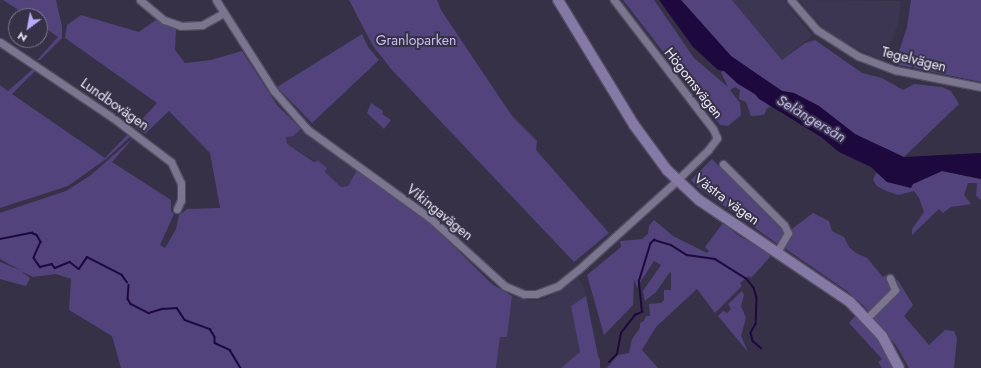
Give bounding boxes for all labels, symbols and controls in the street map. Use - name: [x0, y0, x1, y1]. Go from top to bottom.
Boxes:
- north arrow: [8, 8, 48, 48]
- text: N: [14, 28, 30, 46]
- park label: Granloparken: [376, 32, 456, 48]
- street label: Tegelvägen: [880, 43, 948, 75]
- street label: Högomsvägen: [661, 44, 727, 122]
- street label: Lundbovägen: [78, 74, 152, 134]
- water label: Selångersån: [773, 91, 849, 147]
- street label: Västra vägen: [691, 170, 763, 228]
- street label: Vikingavägen: [404, 180, 476, 244]

